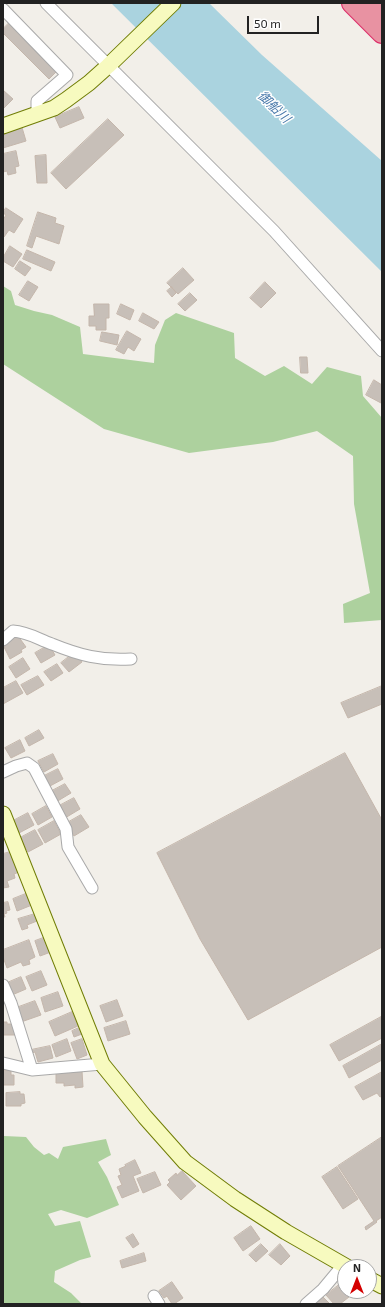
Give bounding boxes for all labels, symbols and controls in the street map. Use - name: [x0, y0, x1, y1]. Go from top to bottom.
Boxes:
- scale bar: [249, 8, 321, 34]
- text: 50 m: [254, 16, 281, 30]
- water label: 御船川: [255, 88, 293, 126]
- north arrow: [337, 1259, 377, 1299]
- text: N: [353, 1261, 361, 1274]

